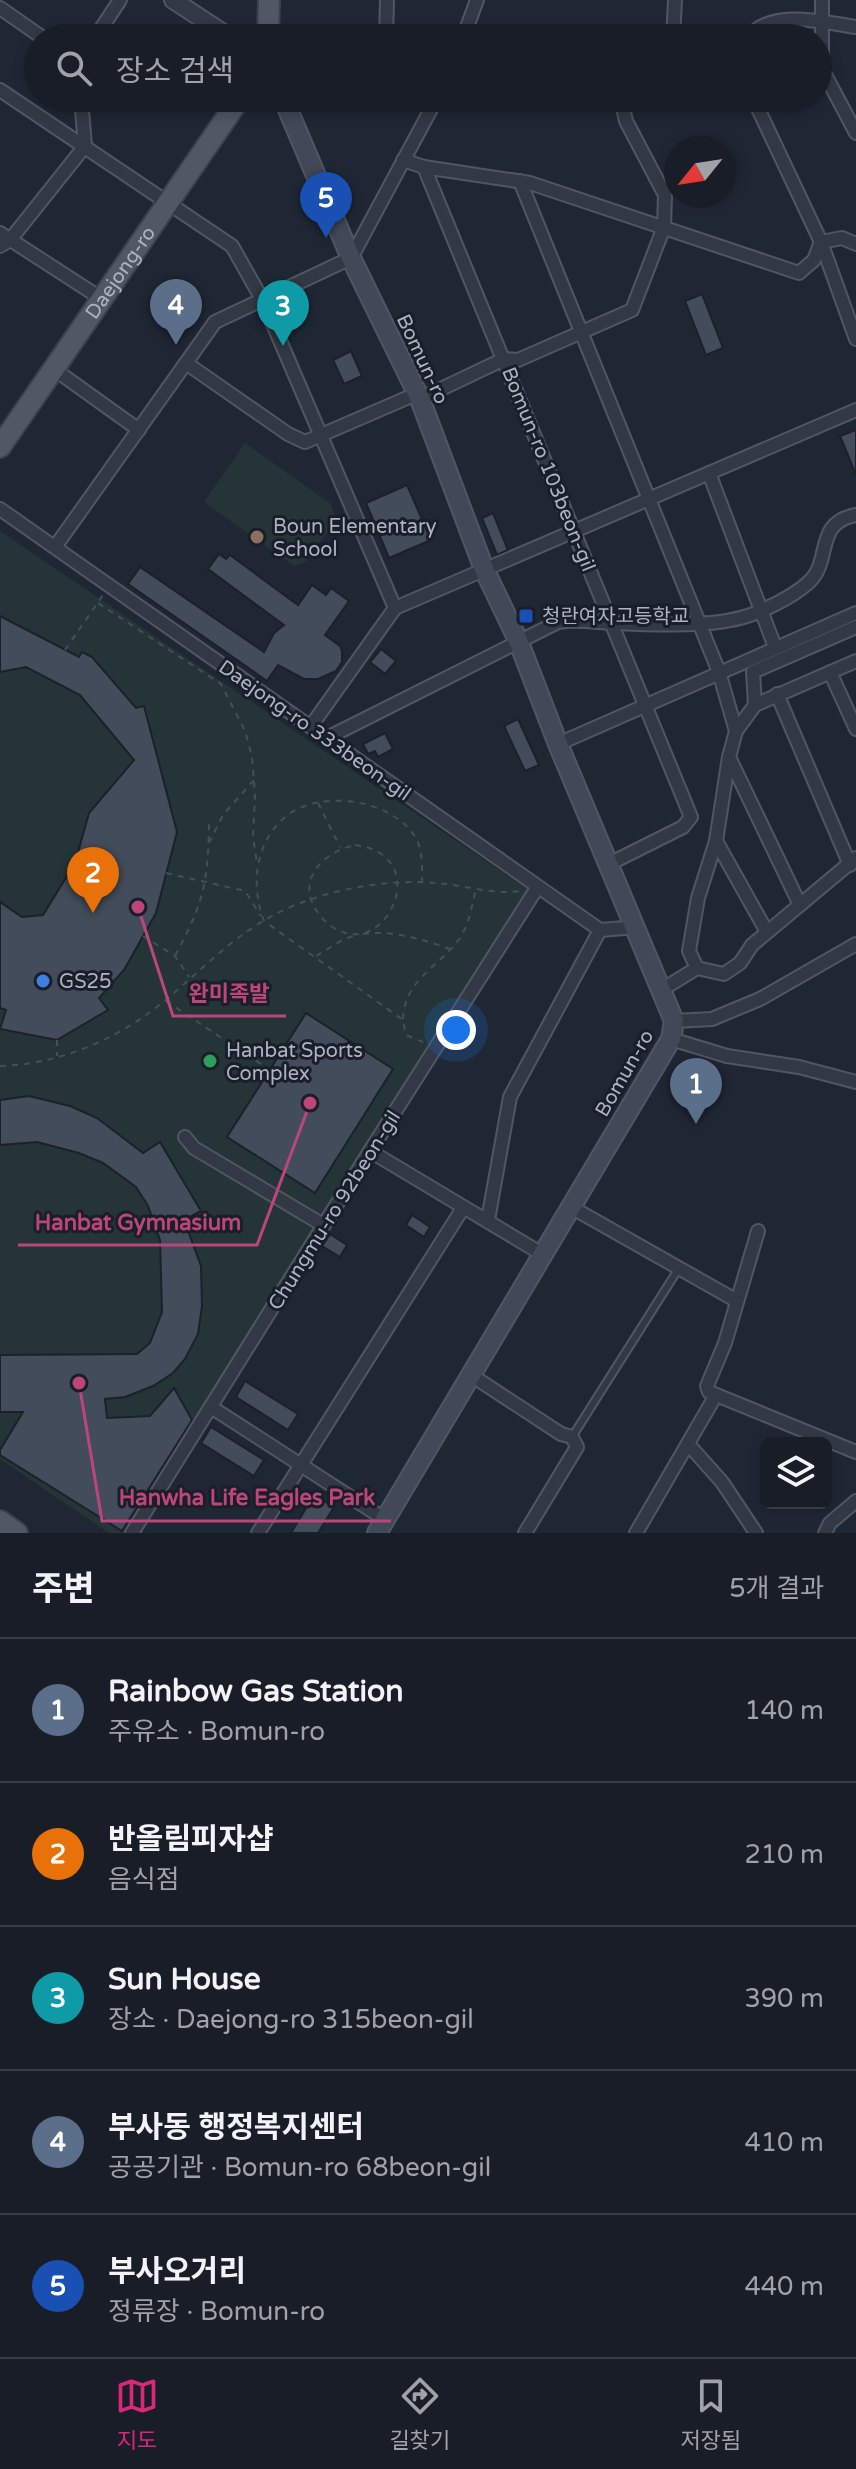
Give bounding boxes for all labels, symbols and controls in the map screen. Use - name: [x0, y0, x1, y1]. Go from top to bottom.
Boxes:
- search box: [24, 24, 832, 112]
- icon: search: [52, 46, 96, 90]
- text: 장소 검색: [116, 53, 234, 90]
- north arrow: [664, 136, 736, 208]
- pin: 5: [300, 172, 352, 238]
- street label: Daejong-ro: [81, 222, 161, 324]
- pin: 4: [150, 279, 202, 345]
- pin: 3: [257, 280, 309, 346]
- street label: Bomun-ro: [391, 311, 453, 408]
- street label: Bomun-ro 103beon-gil: [496, 364, 600, 575]
- place label: Boun Elementary School: [273, 515, 437, 562]
- marker: Boun Elementary School: [248, 528, 266, 546]
- place label: 청란여자고등학교: [542, 605, 689, 629]
- marker: 청란여자고등학교: [517, 607, 535, 625]
- street label: Daejong-ro 333beon-gil: [214, 655, 415, 806]
- pin: 2: [67, 847, 119, 913]
- place label: GS25: [59, 970, 112, 994]
- callout: 완미족발: [173, 970, 286, 1016]
- marker: GS25: [34, 972, 52, 990]
- text: 완미족발: [189, 981, 269, 1007]
- your location: [436, 1010, 476, 1050]
- street label: Bomun-ro: [590, 1026, 659, 1121]
- place label: Hanbat Sports Complex: [226, 1039, 363, 1086]
- marker: Hanbat Sports Complex: [201, 1052, 219, 1070]
- pin: 1: [670, 1058, 722, 1124]
- street label: Chungmu-ro 92beon-gil: [264, 1106, 406, 1315]
- callout: Hanbat Gymnasium: [18, 1199, 257, 1245]
- text: Hanbat Gymnasium: [35, 1210, 241, 1236]
- map controls: [760, 1437, 832, 1509]
- button: layers: [760, 1437, 832, 1509]
- callout: Hanwha Life Eagles Park: [102, 1475, 391, 1521]
- text: Hanwha Life Eagles Park: [119, 1485, 375, 1511]
- text: 주변: [32, 1569, 95, 1610]
- text: 5개 결과: [729, 1573, 824, 1604]
- text: Rainbow Gas Station: [108, 1673, 403, 1710]
- text: 1: [50, 1695, 66, 1726]
- text: 140 m: [744, 1695, 824, 1726]
- text: 주유소 · Bomun-ro: [108, 1716, 325, 1747]
- text: 반올림피자샵: [108, 1821, 274, 1858]
- text: 2: [50, 1839, 66, 1870]
- text: 210 m: [744, 1839, 824, 1870]
- text: 음식점: [108, 1864, 180, 1895]
- text: Sun House: [108, 1961, 261, 1998]
- text: 3: [50, 1983, 66, 2014]
- text: 390 m: [744, 1983, 824, 2014]
- text: 장소 · Daejong-ro 315beon-gil: [108, 2004, 474, 2035]
- text: 부사동 행정복지센터: [108, 2109, 364, 2146]
- text: 4: [50, 2127, 66, 2158]
- text: 410 m: [744, 2127, 824, 2158]
- text: 공공기관 · Bomun-ro 68beon-gil: [108, 2152, 491, 2183]
- text: 부사오거리: [108, 2253, 246, 2290]
- text: 5: [50, 2271, 66, 2302]
- text: 440 m: [744, 2271, 824, 2302]
- text: 정류장 · Bomun-ro: [108, 2296, 325, 2327]
- tab: 지도: [115, 2374, 159, 2454]
- tab: 길찾기: [389, 2374, 450, 2454]
- tab: 저장됨: [680, 2374, 741, 2454]

